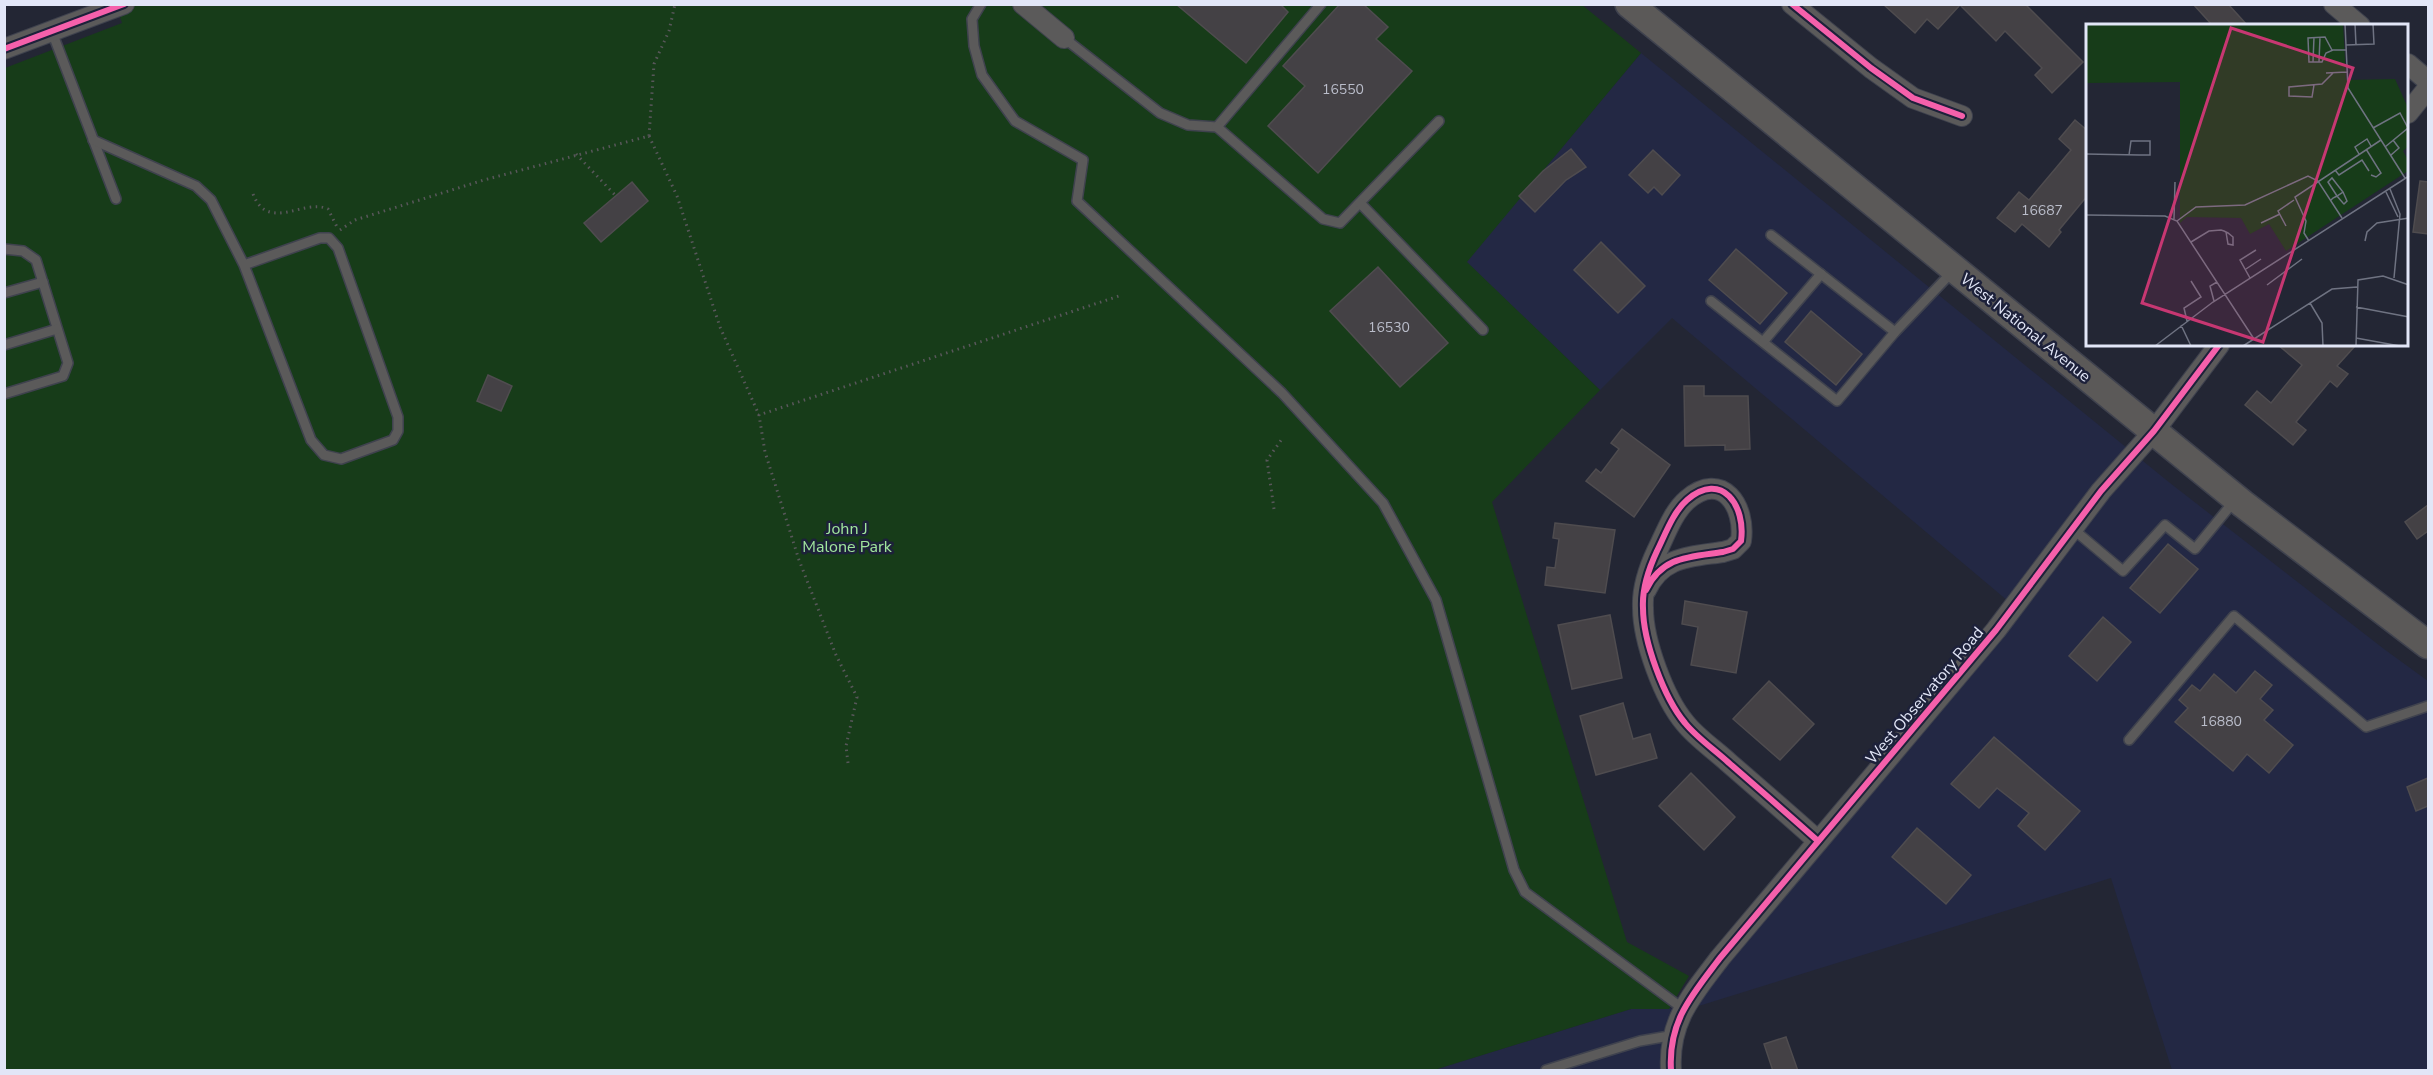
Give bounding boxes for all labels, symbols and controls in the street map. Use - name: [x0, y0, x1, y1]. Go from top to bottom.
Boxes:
- inset map: [2086, 24, 2409, 346]
- house number: 16550: [1322, 80, 1364, 99]
- house number: 16687: [2021, 201, 2063, 220]
- street label: West National Avenue: [1956, 268, 2095, 387]
- house number: 16530: [1368, 318, 1410, 337]
- park label: John J Malone Park: [802, 518, 893, 558]
- street label: West Observatory Road: [1861, 622, 1989, 769]
- house number: 16880: [2200, 712, 2242, 731]

